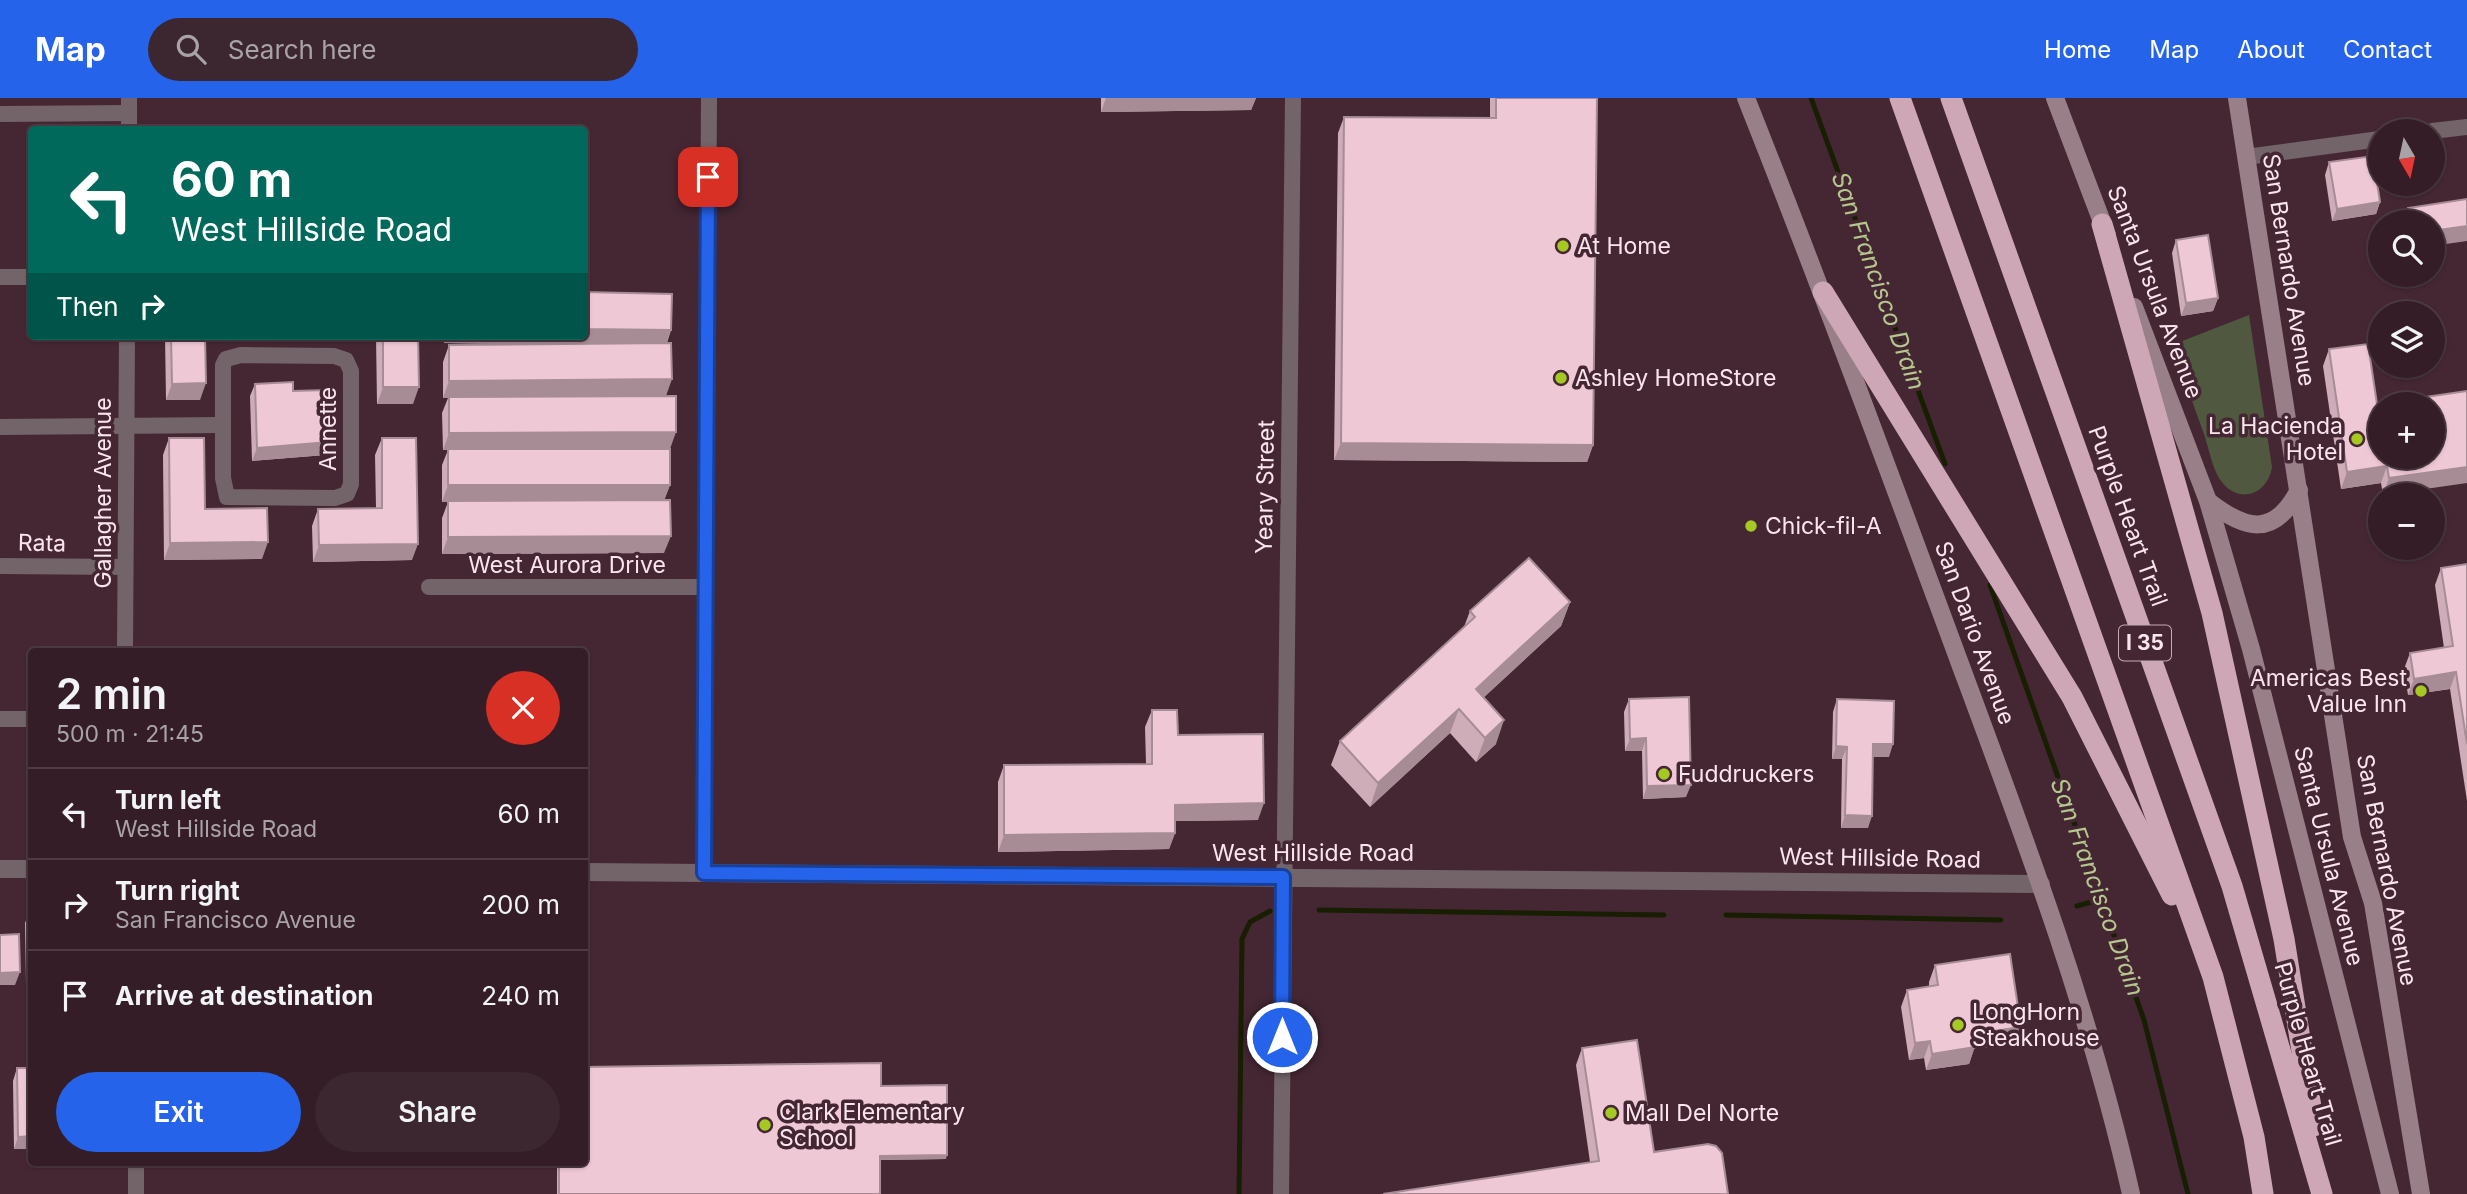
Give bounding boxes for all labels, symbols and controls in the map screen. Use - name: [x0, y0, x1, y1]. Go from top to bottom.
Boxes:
- search box: [148, 18, 638, 81]
- text: Map: [35, 29, 106, 69]
- icon: search: [172, 30, 210, 68]
- text: Search here: [228, 34, 376, 65]
- text: Home: [2044, 35, 2111, 64]
- text: Map: [2149, 35, 2199, 64]
- text: About: [2237, 35, 2305, 64]
- text: Contact: [2343, 35, 2432, 64]
- north arrow: [2368, 119, 2445, 196]
- map controls: [2368, 119, 2445, 560]
- pin: [678, 147, 738, 207]
- text: 60 m: [171, 150, 292, 209]
- street label: San Bernardo Avenue: [2257, 152, 2321, 388]
- icon: left: [56, 154, 147, 245]
- icon: arrive: [689, 158, 727, 196]
- water label: San Francisco Drain: [1826, 168, 1931, 394]
- street label: Santa Ursula Avenue: [2102, 182, 2208, 402]
- text: West Hillside Road: [171, 210, 452, 249]
- button: search: [2368, 210, 2445, 287]
- place label: At Home: [1577, 232, 1671, 260]
- marker: At Home: [1555, 238, 1571, 254]
- icon: right: [133, 287, 171, 325]
- text: Then: [56, 291, 119, 322]
- button: layers: [2368, 301, 2445, 378]
- place label: Ashley HomeStore: [1575, 364, 1777, 392]
- marker: Ashley HomeStore: [1553, 370, 1569, 386]
- street label: Annette: [314, 387, 342, 471]
- button: +: [2368, 392, 2445, 469]
- street label: Gallagher Avenue: [89, 397, 117, 589]
- place label: La Hacienda Hotel: [2208, 412, 2343, 466]
- street label: Yeary Street: [1250, 419, 1280, 554]
- street label: Purple Heart Trail: [2082, 422, 2174, 610]
- marker: La Hacienda Hotel: [2349, 431, 2365, 447]
- button: −: [2368, 483, 2445, 560]
- place label: Chick-fil-A: [1765, 512, 1882, 540]
- marker: Chick-fil-A: [1743, 518, 1759, 534]
- street label: Rata: [18, 529, 66, 557]
- street label: San Dario Avenue: [1929, 538, 2021, 728]
- street label: West Aurora Drive: [468, 551, 666, 579]
- road number: I 35: [2119, 626, 2171, 660]
- place label: Americas Best Value Inn: [2250, 664, 2407, 718]
- text: 2 min: [56, 668, 167, 719]
- button: close: [486, 671, 560, 745]
- marker: Americas Best Value Inn: [2413, 683, 2429, 699]
- text: 500 m · 21:45: [56, 720, 204, 748]
- street label: Santa Ursula Avenue: [2288, 743, 2370, 969]
- street label: San Bernardo Avenue: [2351, 752, 2423, 988]
- place label: Fuddruckers: [1678, 760, 1814, 788]
- marker: Fuddruckers: [1656, 766, 1672, 782]
- water label: San Francisco Drain: [2045, 774, 2150, 1000]
- text: Turn left: [115, 784, 221, 815]
- icon: left: [56, 795, 94, 833]
- text: 60 m: [497, 798, 560, 829]
- text: West Hillside Road: [115, 815, 317, 843]
- street label: West Hillside Road: [1212, 839, 1414, 867]
- street label: West Hillside Road: [1779, 842, 1981, 874]
- text: Turn right: [115, 875, 240, 906]
- icon: right: [56, 886, 94, 924]
- text: 200 m: [481, 889, 560, 920]
- text: San Francisco Avenue: [115, 906, 356, 934]
- street label: Purple Heart Trail: [2268, 959, 2348, 1149]
- icon: arrive: [56, 977, 94, 1015]
- text: Arrive at destination: [115, 980, 374, 1011]
- text: 240 m: [481, 980, 560, 1011]
- place label: LongHorn Steakhouse: [1972, 998, 2100, 1052]
- position arrow: [1245, 1000, 1319, 1074]
- marker: LongHorn Steakhouse: [1950, 1017, 1966, 1033]
- button: Exit: [56, 1072, 301, 1152]
- button: Share: [315, 1072, 560, 1152]
- place label: Clark Elementary School: [779, 1098, 965, 1152]
- place label: Mall Del Norte: [1625, 1099, 1779, 1127]
- marker: Mall Del Norte: [1603, 1105, 1619, 1121]
- marker: Clark Elementary School: [757, 1117, 773, 1133]

